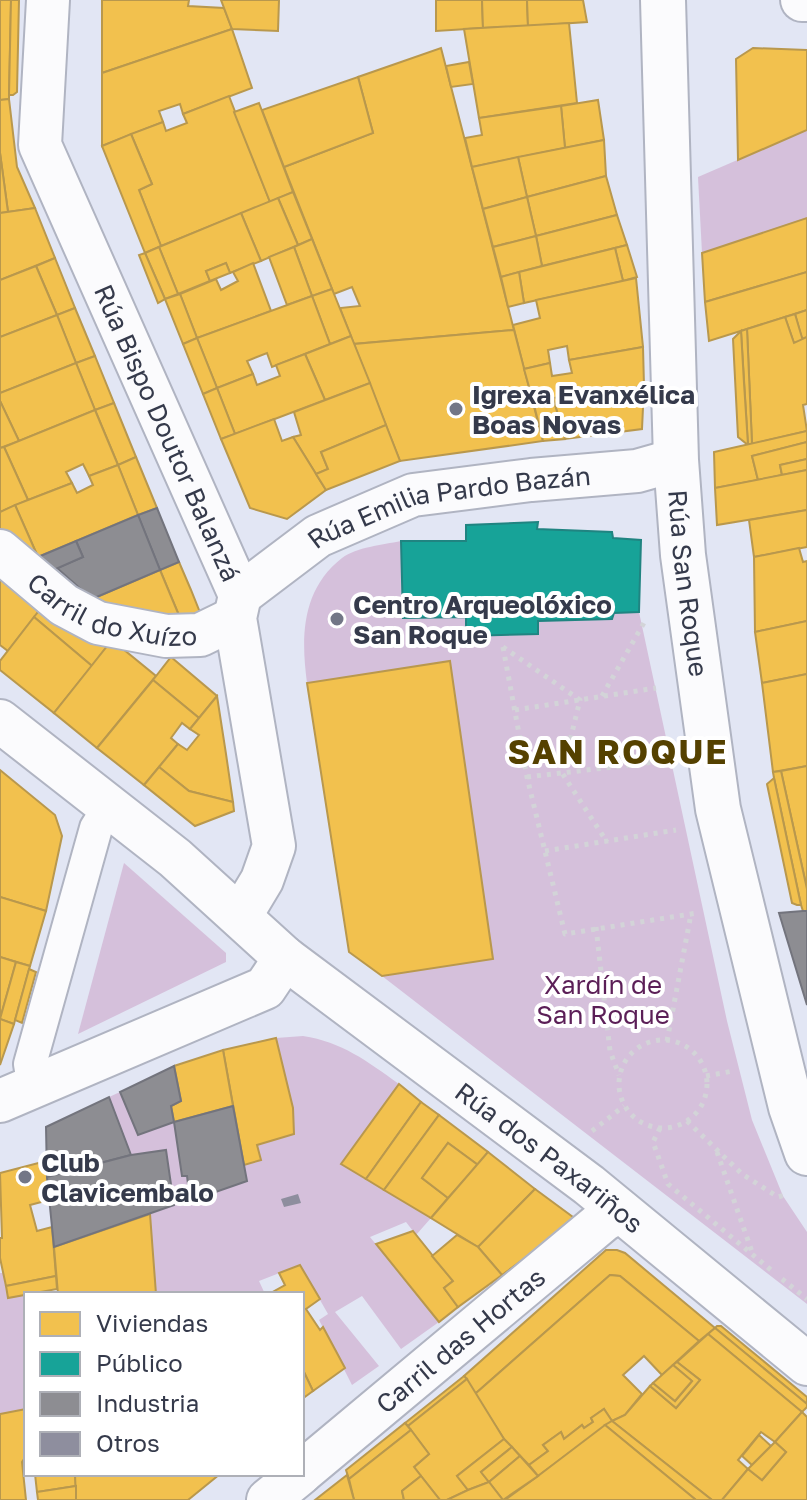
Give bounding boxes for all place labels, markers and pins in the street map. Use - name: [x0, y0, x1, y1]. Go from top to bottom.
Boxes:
- place label: Igrexa Evanxélica Boas Novas: [472, 379, 695, 440]
- marker: Igrexa Evanxélica Boas Novas: [447, 400, 465, 418]
- place label: Centro Arqueolóxico San Roque: [353, 589, 612, 650]
- marker: Centro Arqueolóxico San Roque: [328, 610, 346, 628]
- place label: Club Clavicembalo: [41, 1147, 214, 1208]
- marker: Club Clavicembalo: [16, 1168, 34, 1186]

